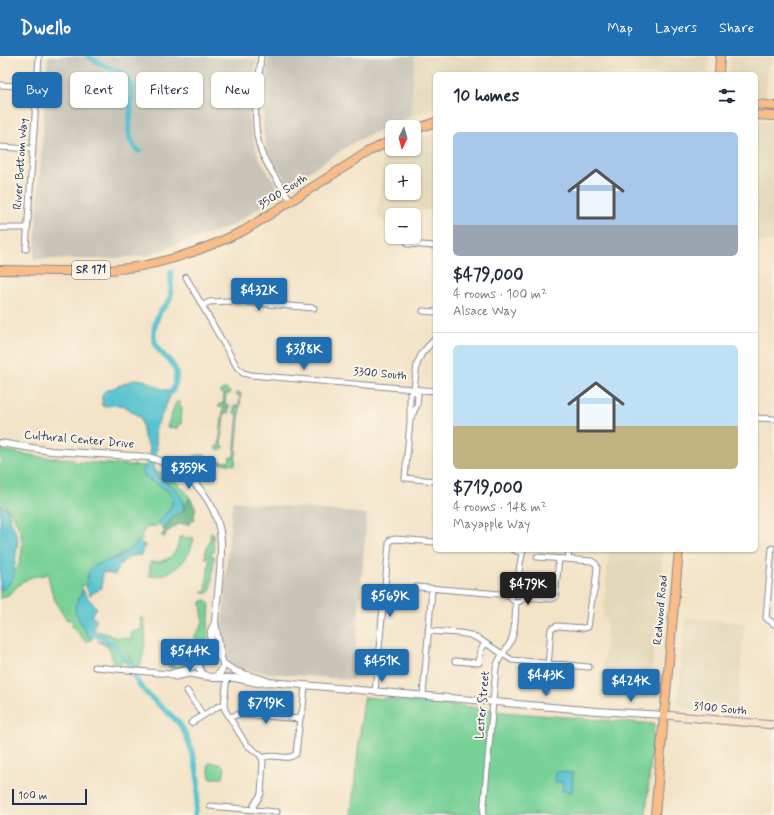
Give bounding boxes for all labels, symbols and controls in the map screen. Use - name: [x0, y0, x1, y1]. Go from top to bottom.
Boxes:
- text: Dwello: [20, 16, 71, 41]
- text: Map: [607, 19, 633, 37]
- text: Layers: [655, 19, 697, 37]
- text: Share: [719, 19, 754, 37]
- chip: Buy: [12, 72, 62, 108]
- chip: Rent: [70, 72, 128, 108]
- chip: Filters: [136, 72, 203, 108]
- chip: New: [211, 72, 264, 108]
- text: 10 homes: [453, 85, 519, 107]
- icon: filters: [716, 85, 738, 107]
- street label: River Bottom Way: [10, 118, 32, 210]
- north arrow: [385, 120, 421, 156]
- map controls: [385, 120, 421, 244]
- icon: home: [560, 158, 632, 230]
- button: +: [385, 164, 421, 200]
- street label: 3500 South: [255, 171, 311, 213]
- button: −: [385, 208, 421, 244]
- road number: SR 171: [72, 261, 110, 279]
- text: $479,000: [453, 264, 524, 286]
- pin: $432K: [231, 278, 287, 312]
- text: $432K: [240, 282, 278, 299]
- text: 4 rooms · 100 m²: [453, 286, 547, 303]
- text: Alsace Way: [453, 303, 517, 320]
- pin: $388K: [276, 337, 332, 371]
- text: $388K: [286, 341, 322, 358]
- street label: 3300 South: [353, 364, 407, 384]
- icon: home: [560, 371, 632, 443]
- street label: Cultural Center Drive: [23, 427, 135, 453]
- pin: $359K: [161, 456, 217, 490]
- text: $359K: [171, 460, 207, 477]
- text: $719,000: [453, 477, 523, 499]
- text: 4 rooms · 148 m²: [453, 499, 547, 516]
- text: Mayapple Way: [453, 516, 530, 533]
- pin: $479K: [500, 572, 556, 606]
- street label: Redwood Road: [650, 574, 672, 646]
- text: $479K: [509, 576, 547, 593]
- pin: $569K: [362, 584, 418, 618]
- text: $569K: [371, 588, 409, 605]
- pin: $544K: [162, 639, 218, 673]
- text: $544K: [170, 643, 210, 660]
- pin: $451K: [354, 649, 410, 683]
- text: $451K: [364, 653, 400, 670]
- pin: $443K: [518, 663, 574, 697]
- text: $443K: [527, 667, 565, 684]
- pin: $424K: [603, 669, 659, 703]
- street label: Lester Street: [472, 670, 494, 740]
- text: $424K: [612, 673, 650, 690]
- pin: $719K: [238, 691, 294, 725]
- text: $719K: [247, 695, 285, 712]
- street label: 3100 South: [692, 699, 748, 719]
- scale bar: [12, 787, 87, 806]
- text: 100 m: [18, 789, 48, 803]

